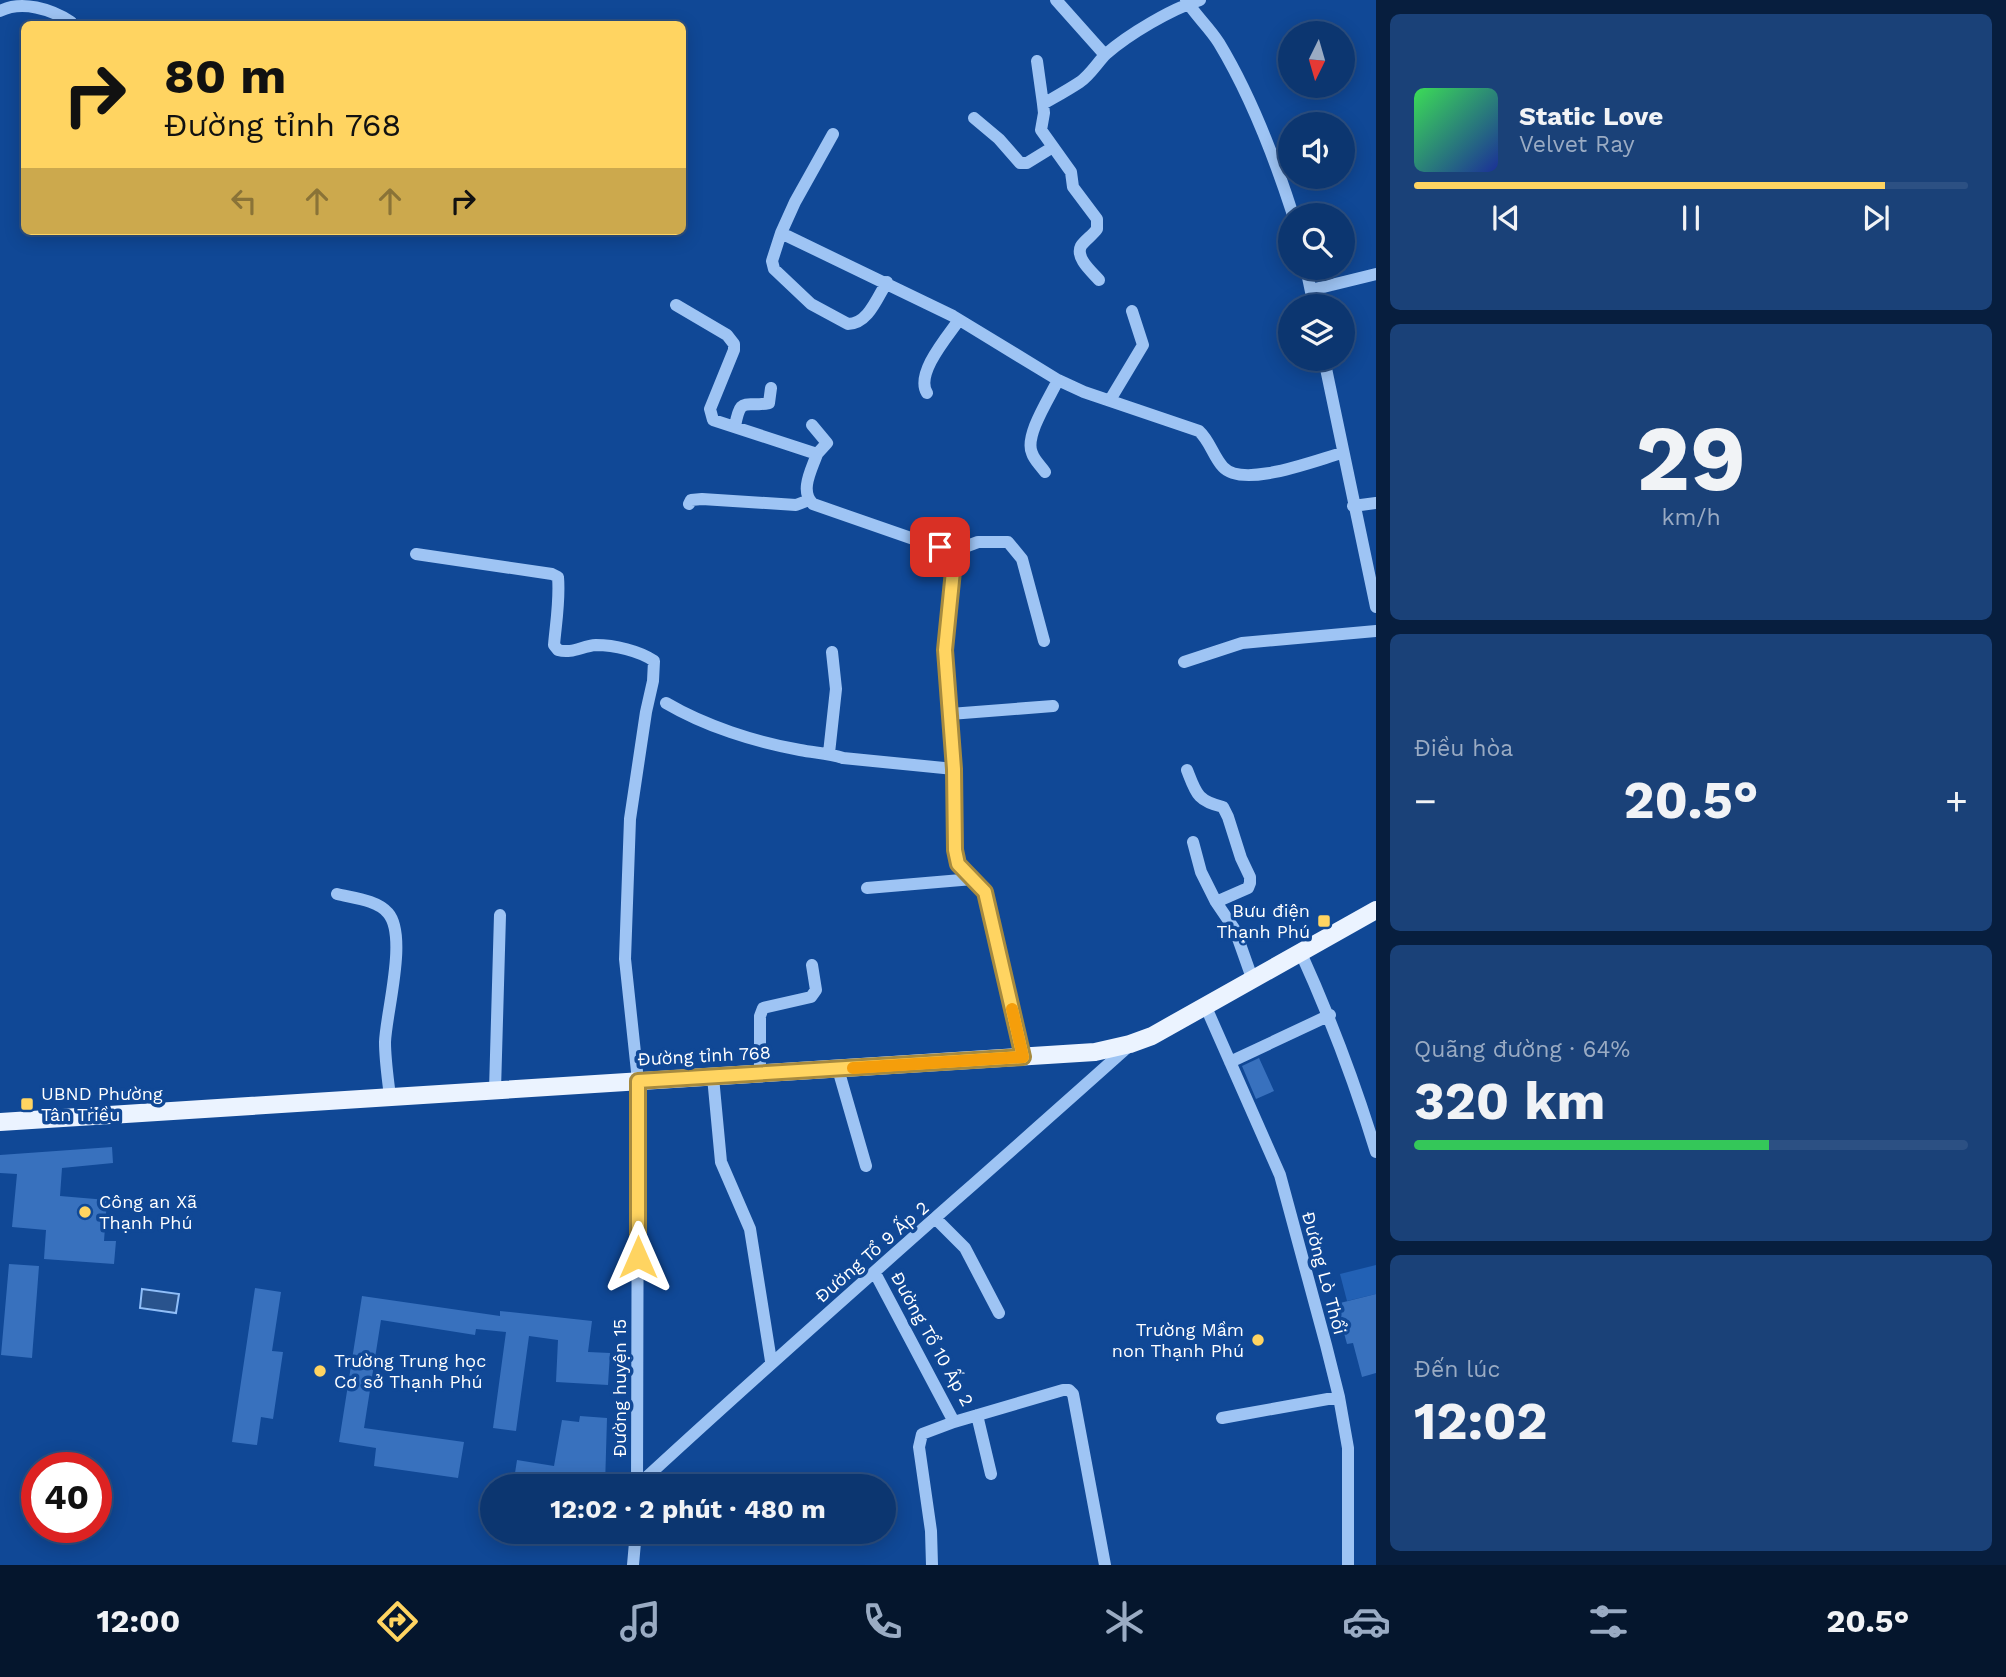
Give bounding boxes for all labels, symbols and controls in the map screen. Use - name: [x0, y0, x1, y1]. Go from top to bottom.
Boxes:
- north arrow: [1278, 21, 1354, 98]
- map controls: [1278, 21, 1355, 371]
- text: 80 m: [164, 47, 286, 105]
- icon: right: [49, 49, 140, 140]
- text: Static Love: [1519, 101, 1663, 131]
- text: Đường tỉnh 768: [164, 106, 401, 144]
- button: sound: [1278, 112, 1355, 189]
- text: Velvet Ray: [1519, 131, 1635, 158]
- icon: left: [225, 182, 263, 220]
- icon: ahead: [298, 182, 336, 220]
- icon: ahead: [371, 182, 409, 220]
- icon: right: [444, 182, 482, 220]
- icon: previous: [1487, 199, 1525, 237]
- icon: pause: [1672, 199, 1710, 237]
- icon: next: [1857, 199, 1895, 237]
- button: search: [1278, 203, 1355, 280]
- button: layers: [1278, 294, 1355, 371]
- text: 29: [1636, 405, 1746, 512]
- text: km/h: [1661, 504, 1721, 531]
- pin: [910, 517, 970, 577]
- icon: arrive: [921, 528, 959, 566]
- text: Điều hòa: [1414, 735, 1513, 762]
- text: 20.5°: [1623, 770, 1759, 831]
- text: −: [1414, 779, 1437, 823]
- text: +: [1945, 779, 1968, 823]
- place label: Bưu điện Thạnh Phú: [1217, 900, 1310, 942]
- marker: Bưu điện Thạnh Phú: [1316, 913, 1332, 929]
- text: Quãng đường · 64%: [1414, 1036, 1630, 1063]
- street label: Đường tỉnh 768: [637, 1042, 771, 1069]
- text: 320 km: [1414, 1071, 1605, 1132]
- place label: UBND Phường Tân Triều: [41, 1083, 163, 1125]
- marker: UBND Phường Tân Triều: [19, 1096, 35, 1112]
- place label: Công an Xã Thạnh Phú: [99, 1191, 197, 1233]
- street label: Đường Tổ 9 Ấp 2: [810, 1196, 933, 1307]
- marker: Công an Xã Thạnh Phú: [77, 1204, 93, 1220]
- street label: Đường Lò Thổi: [1298, 1209, 1351, 1337]
- position arrow: [601, 1220, 675, 1294]
- street label: Đường Tổ 10 Ấp 2: [887, 1267, 979, 1410]
- street label: Đường huyện 15: [609, 1319, 630, 1457]
- place label: Trường Mầm non Thạnh Phú: [1112, 1319, 1244, 1361]
- marker: Trường Mầm non Thạnh Phú: [1250, 1332, 1266, 1348]
- place label: Trường Trung học Cơ sở Thạnh Phú: [334, 1350, 486, 1392]
- text: Đến lúc: [1414, 1356, 1500, 1383]
- marker: Trường Trung học Cơ sở Thạnh Phú: [312, 1363, 328, 1379]
- text: 12:02: [1414, 1391, 1548, 1452]
- speed limit sign: 40: [21, 1452, 112, 1543]
- text: 12:02 · 2 phút · 480 m: [550, 1494, 826, 1524]
- icon: directions: [373, 1597, 422, 1646]
- icon: music: [616, 1597, 665, 1646]
- icon: phone: [858, 1597, 907, 1646]
- icon: climate: [1100, 1597, 1149, 1646]
- icon: car: [1342, 1597, 1391, 1646]
- icon: filters: [1584, 1597, 1633, 1646]
- text: 12:00: [97, 1602, 180, 1640]
- text: 20.5°: [1826, 1602, 1909, 1640]

